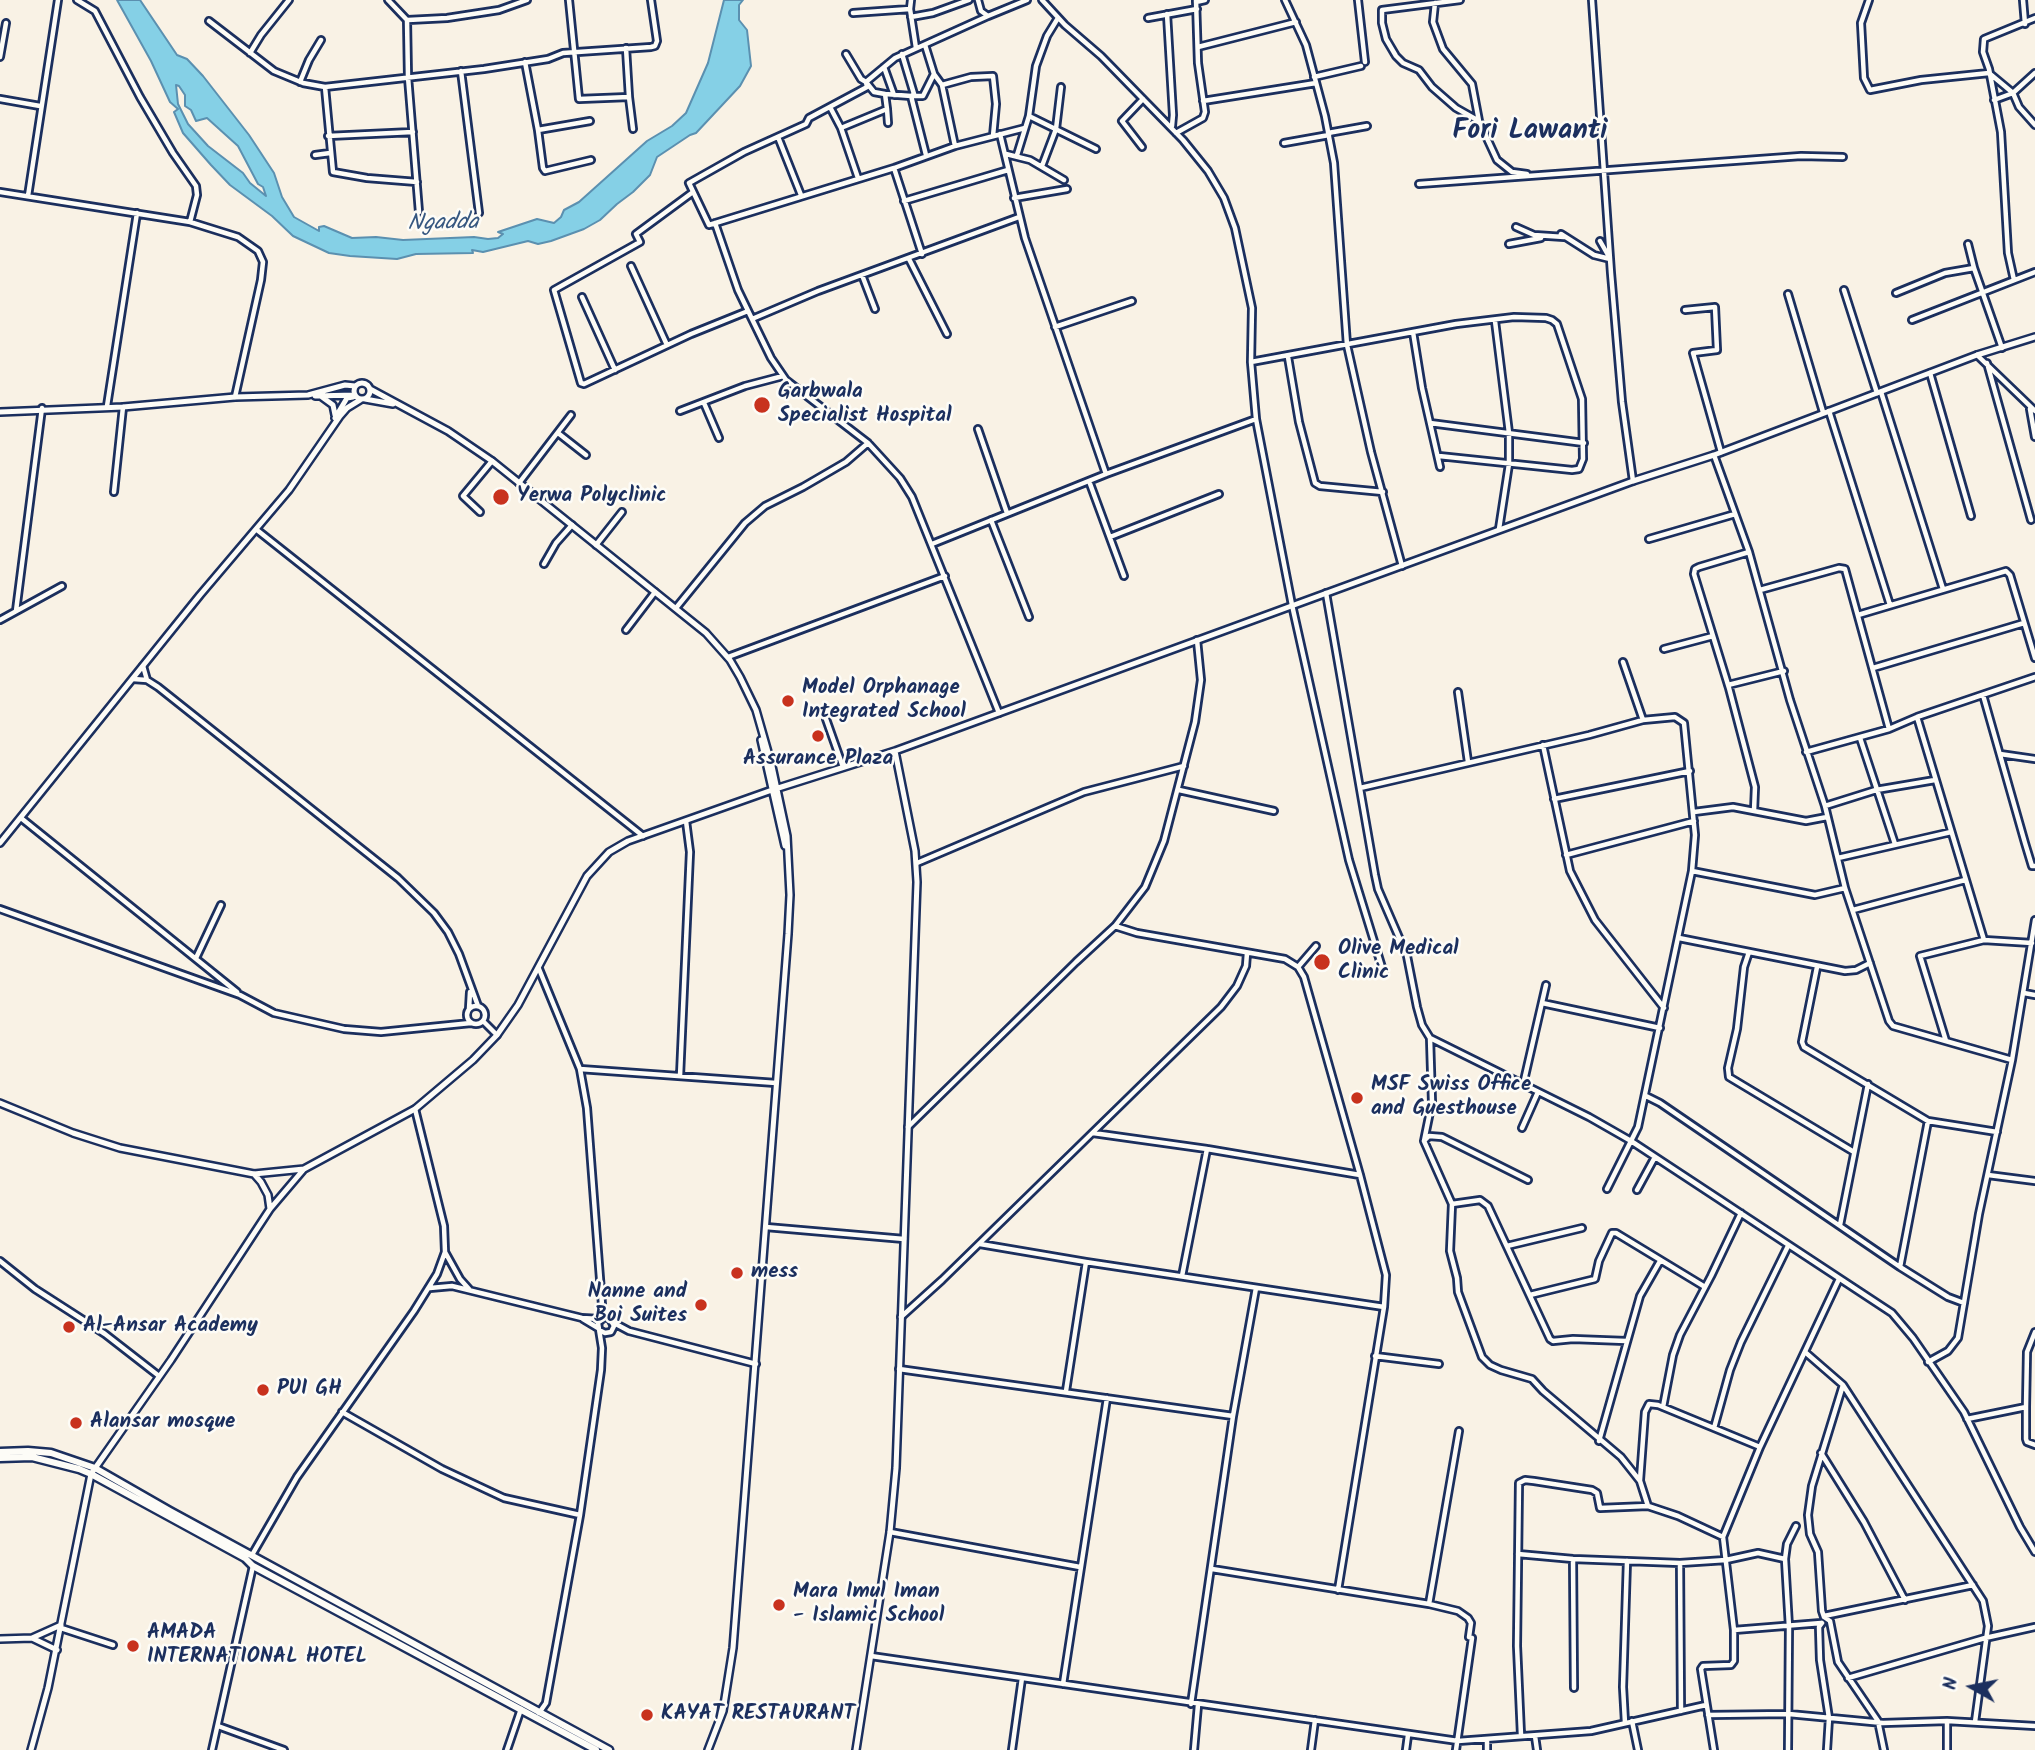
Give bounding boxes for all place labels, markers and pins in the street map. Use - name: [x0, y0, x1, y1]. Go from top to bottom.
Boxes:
- place label: Garbwala Specialist Hospital: [778, 380, 952, 430]
- marker: Garbwala Specialist Hospital: [752, 395, 772, 415]
- place label: Yerwa Polyclinic: [517, 484, 667, 510]
- marker: Yerwa Polyclinic: [491, 487, 511, 507]
- place label: Model Orphanage Integrated School: [802, 676, 966, 726]
- marker: Model Orphanage Integrated School: [780, 693, 796, 709]
- marker: Assurance Plaza: [810, 728, 826, 744]
- place label: Assurance Plaza: [743, 747, 893, 773]
- place label: Olive Medical Clinic: [1338, 937, 1459, 987]
- marker: Olive Medical Clinic: [1312, 952, 1332, 972]
- place label: MSF Swiss Office and Guesthouse: [1371, 1073, 1531, 1123]
- marker: MSF Swiss Office and Guesthouse: [1349, 1090, 1365, 1106]
- place label: mess: [751, 1260, 798, 1286]
- marker: mess: [729, 1265, 745, 1281]
- place label: Nanne and Boi Suites: [588, 1280, 687, 1330]
- marker: Nanne and Boi Suites: [693, 1297, 709, 1313]
- place label: Al-Ansar Academy: [83, 1314, 258, 1340]
- marker: Al-Ansar Academy: [61, 1319, 77, 1335]
- place label: PUI GH: [277, 1377, 342, 1403]
- marker: PUI GH: [255, 1382, 271, 1398]
- place label: Alansar mosque: [90, 1410, 235, 1436]
- marker: Alansar mosque: [68, 1415, 84, 1431]
- place label: Mara Imul Iman - Islamic School: [793, 1580, 944, 1630]
- marker: Mara Imul Iman - Islamic School: [771, 1597, 787, 1613]
- place label: AMADA INTERNATIONAL HOTEL: [147, 1621, 367, 1671]
- marker: AMADA INTERNATIONAL HOTEL: [125, 1638, 141, 1654]
- place label: KAYAT RESTAURANT: [661, 1702, 855, 1728]
- marker: KAYAT RESTAURANT: [639, 1707, 655, 1723]

